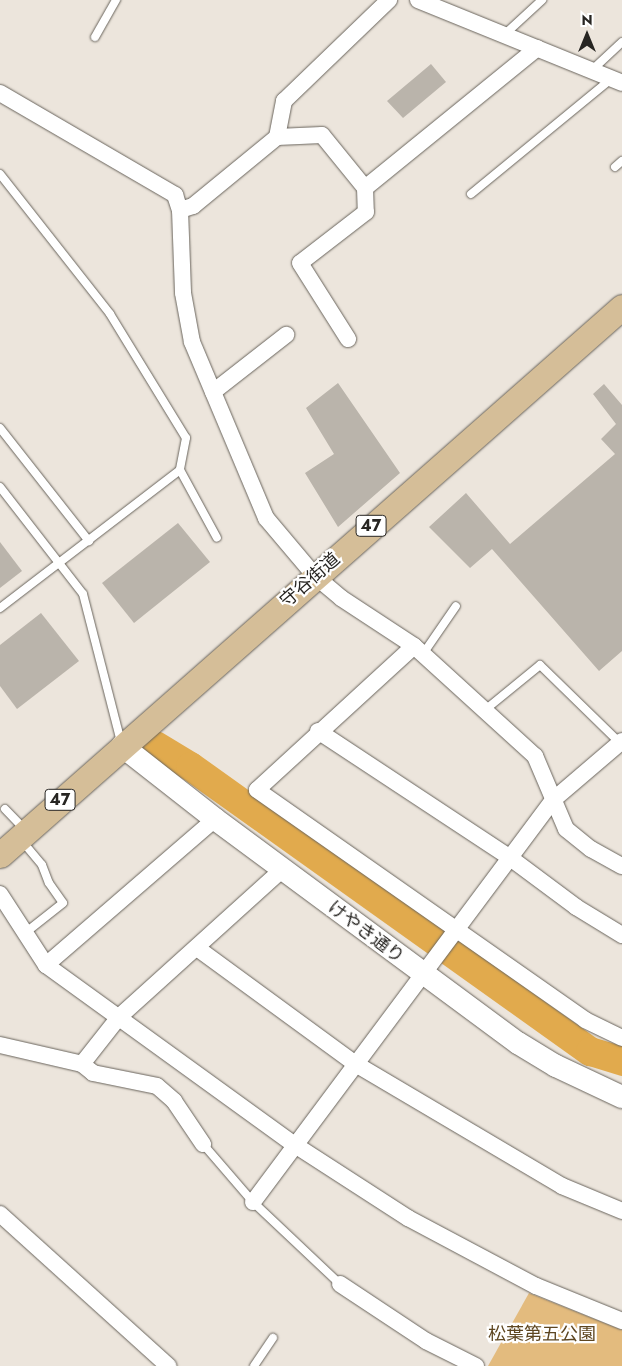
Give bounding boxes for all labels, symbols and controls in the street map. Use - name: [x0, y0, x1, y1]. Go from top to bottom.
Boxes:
- north arrow: [562, 10, 612, 60]
- text: N: [581, 10, 593, 30]
- road number: 47: [355, 512, 387, 540]
- street label: 守谷街道: [276, 548, 344, 612]
- road number: 47: [44, 786, 76, 814]
- street label: けやき通り: [324, 896, 408, 968]
- park label: 松葉第五公園: [488, 1323, 596, 1345]

